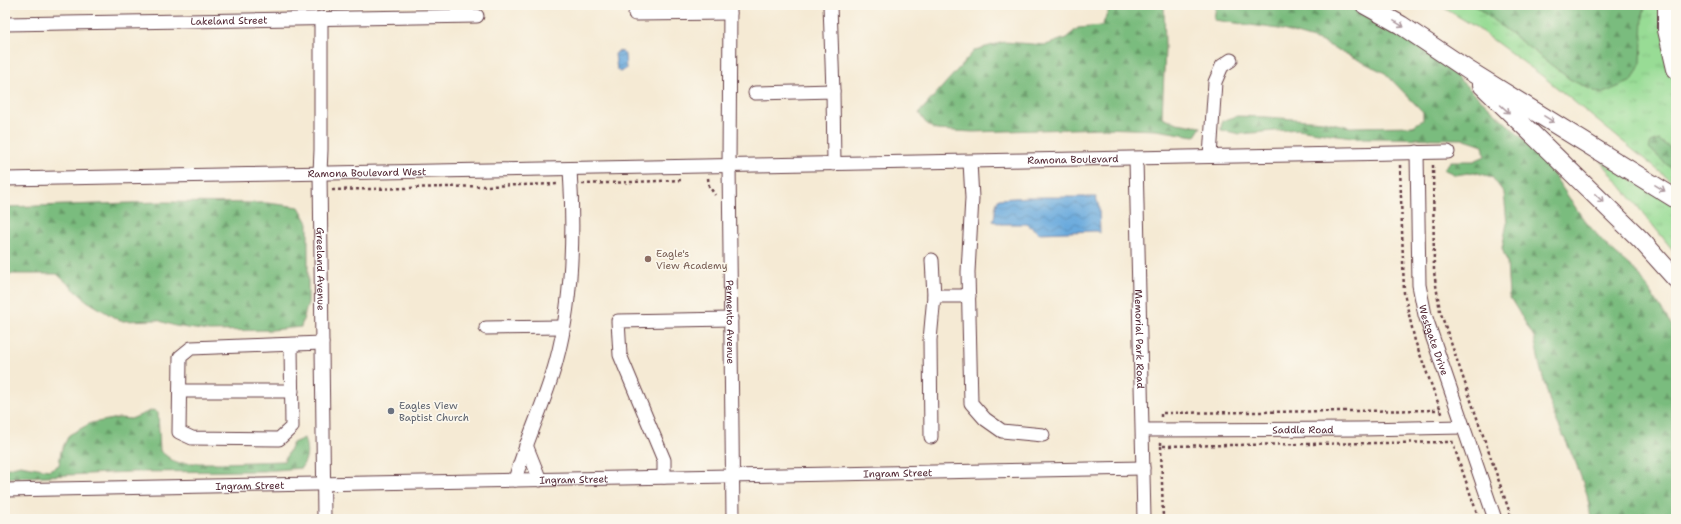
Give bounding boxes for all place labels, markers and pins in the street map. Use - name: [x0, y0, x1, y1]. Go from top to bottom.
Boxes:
- place label: Eagle's View Academy: [656, 247, 728, 272]
- marker: Eagle's View Academy: [643, 254, 653, 264]
- place label: Eagles View Baptist Church: [399, 399, 469, 424]
- marker: Eagles View Baptist Church: [386, 406, 396, 416]

